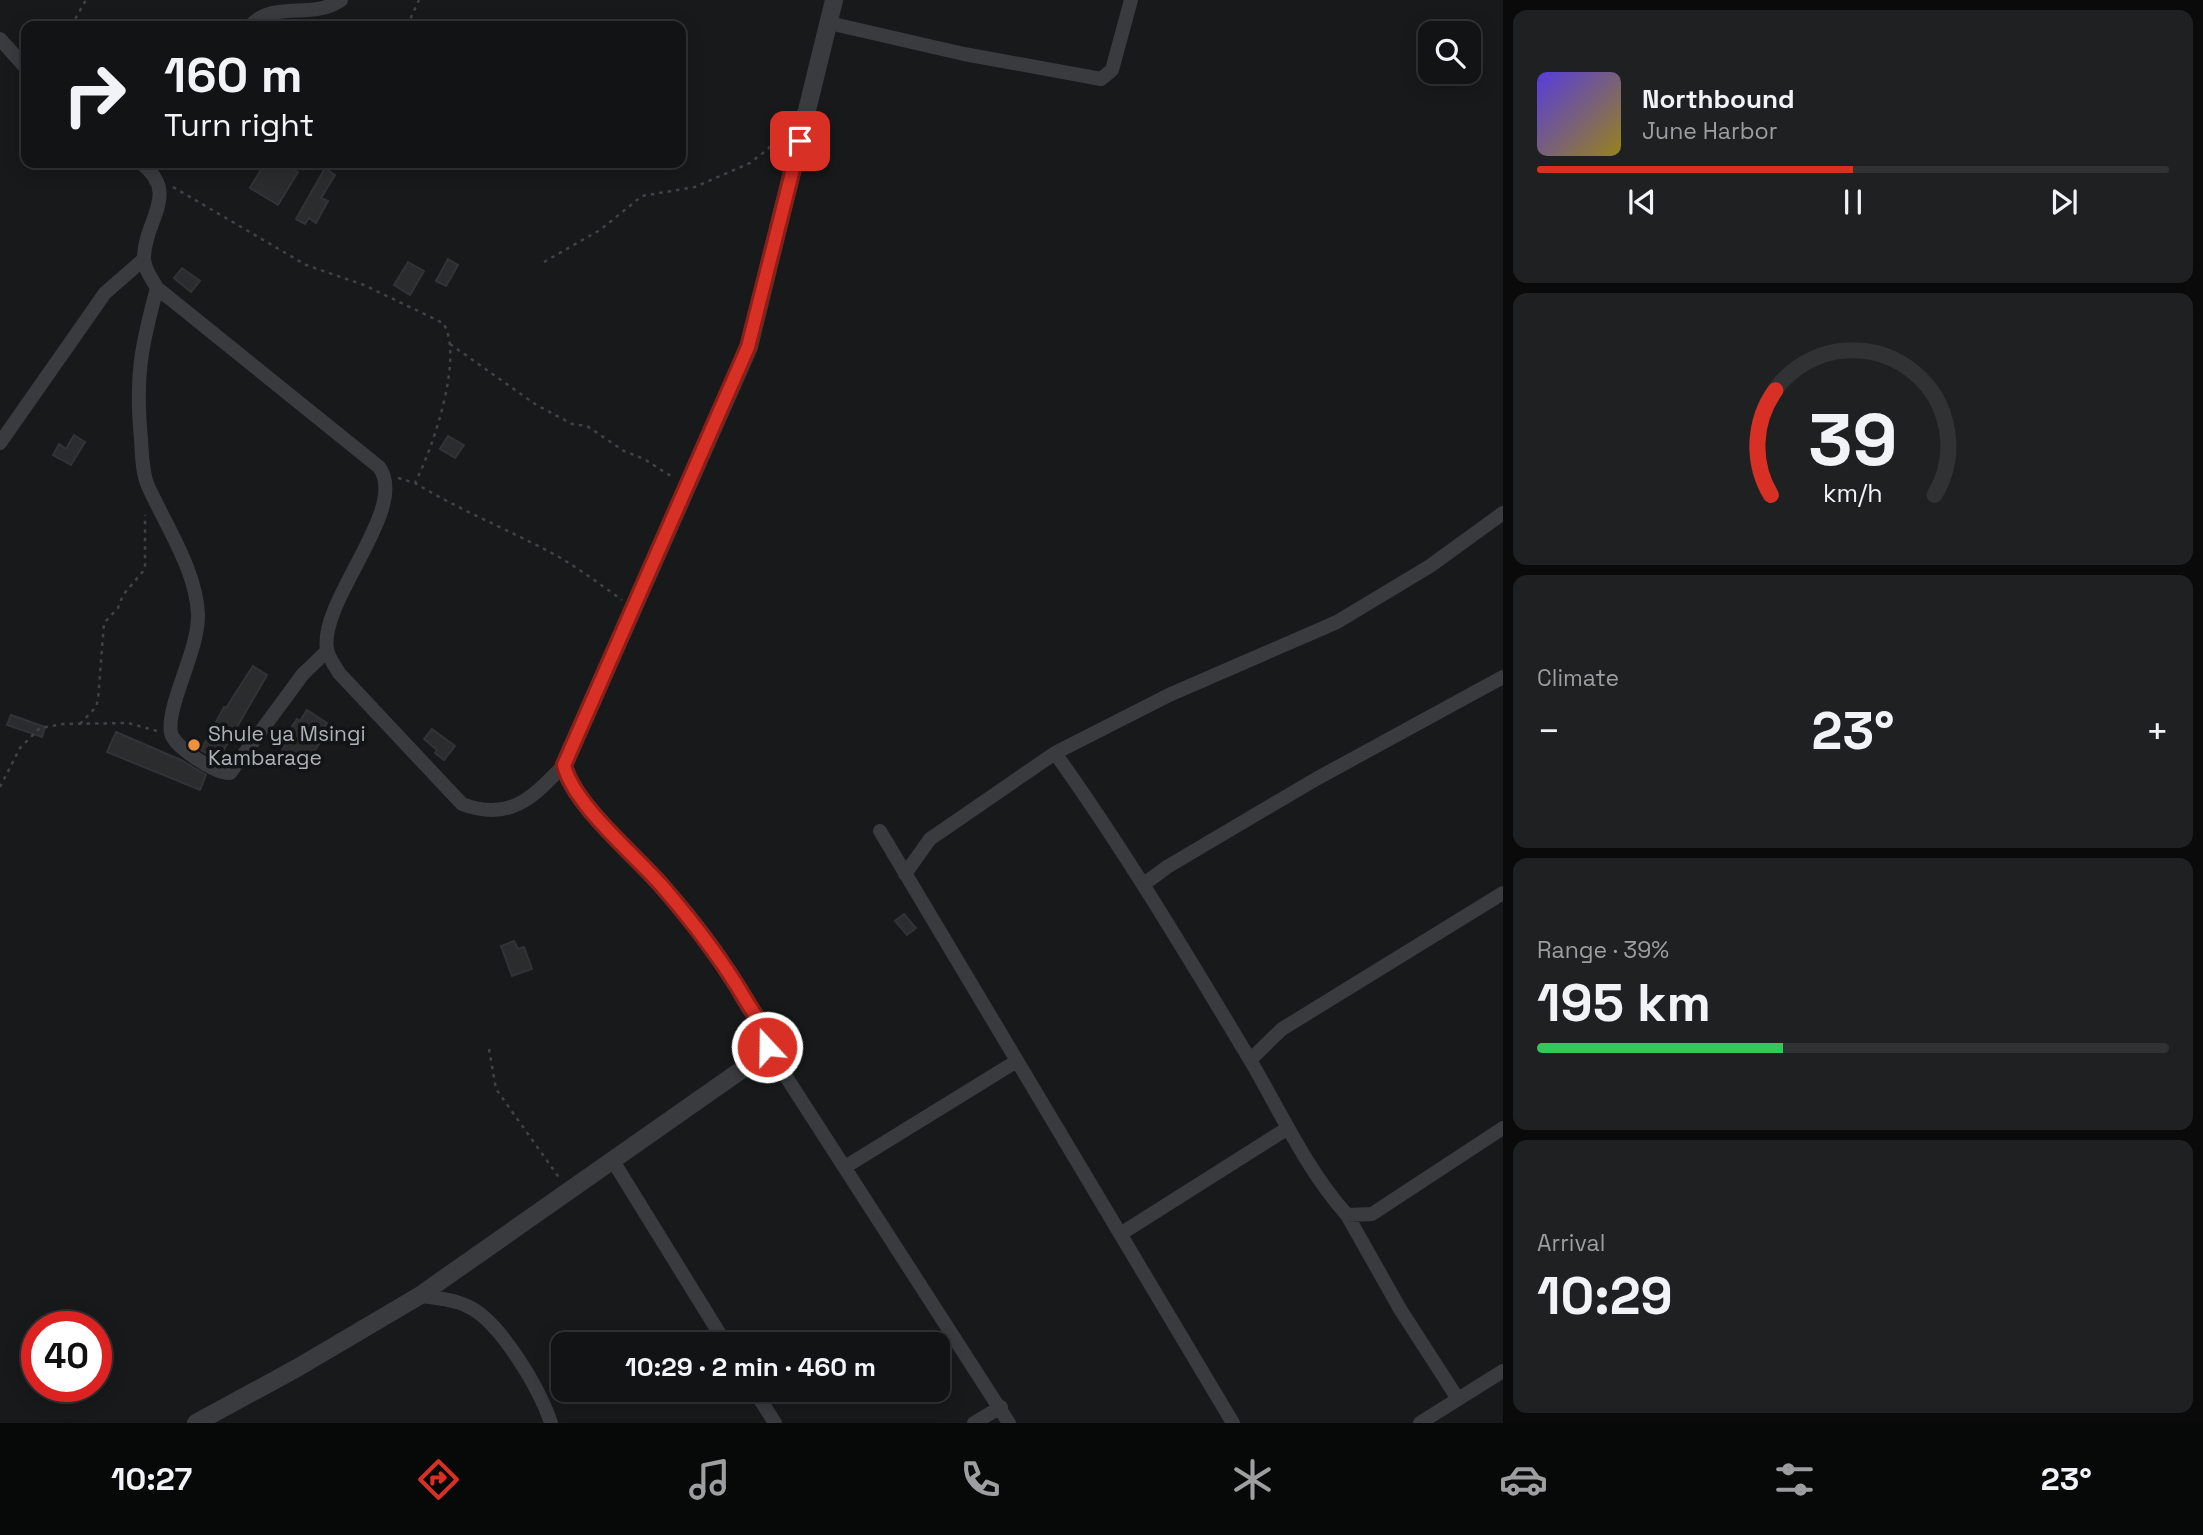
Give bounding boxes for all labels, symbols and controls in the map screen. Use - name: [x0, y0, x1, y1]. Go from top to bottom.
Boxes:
- map controls: [1418, 21, 1481, 84]
- button: search: [1418, 21, 1481, 84]
- text: 160 m: [164, 44, 302, 106]
- icon: right: [49, 49, 140, 140]
- text: Northbound: [1642, 82, 1795, 116]
- text: Turn right: [164, 105, 314, 145]
- pin: [770, 111, 830, 171]
- text: June Harbor: [1642, 116, 1777, 146]
- icon: arrive: [781, 122, 819, 160]
- icon: previous: [1623, 183, 1661, 221]
- icon: pause: [1834, 183, 1872, 221]
- icon: next: [2045, 183, 2083, 221]
- text: 39: [1808, 393, 1898, 486]
- text: km/h: [1823, 477, 1883, 509]
- text: Climate: [1537, 663, 1619, 693]
- text: 23°: [1812, 698, 1895, 764]
- text: −: [1537, 707, 1561, 755]
- text: +: [2145, 707, 2169, 755]
- place label: Shule ya Msingi Kambarage: [208, 720, 366, 771]
- marker: Shule ya Msingi Kambarage: [186, 737, 202, 753]
- text: Range · 39%: [1537, 935, 1669, 965]
- text: 195 km: [1537, 970, 1711, 1036]
- position arrow: [730, 1010, 804, 1084]
- text: Arrival: [1537, 1228, 1605, 1258]
- text: 10:29: [1537, 1263, 1673, 1329]
- speed limit sign: 40: [21, 1311, 112, 1402]
- text: 10:29 · 2 min · 460 m: [625, 1350, 876, 1384]
- icon: directions: [414, 1455, 463, 1504]
- icon: music: [685, 1455, 734, 1504]
- icon: phone: [956, 1455, 1005, 1504]
- icon: climate: [1228, 1455, 1277, 1504]
- icon: car: [1499, 1455, 1548, 1504]
- icon: filters: [1770, 1455, 1819, 1504]
- text: 10:27: [111, 1459, 192, 1499]
- text: 23°: [2041, 1459, 2092, 1499]

